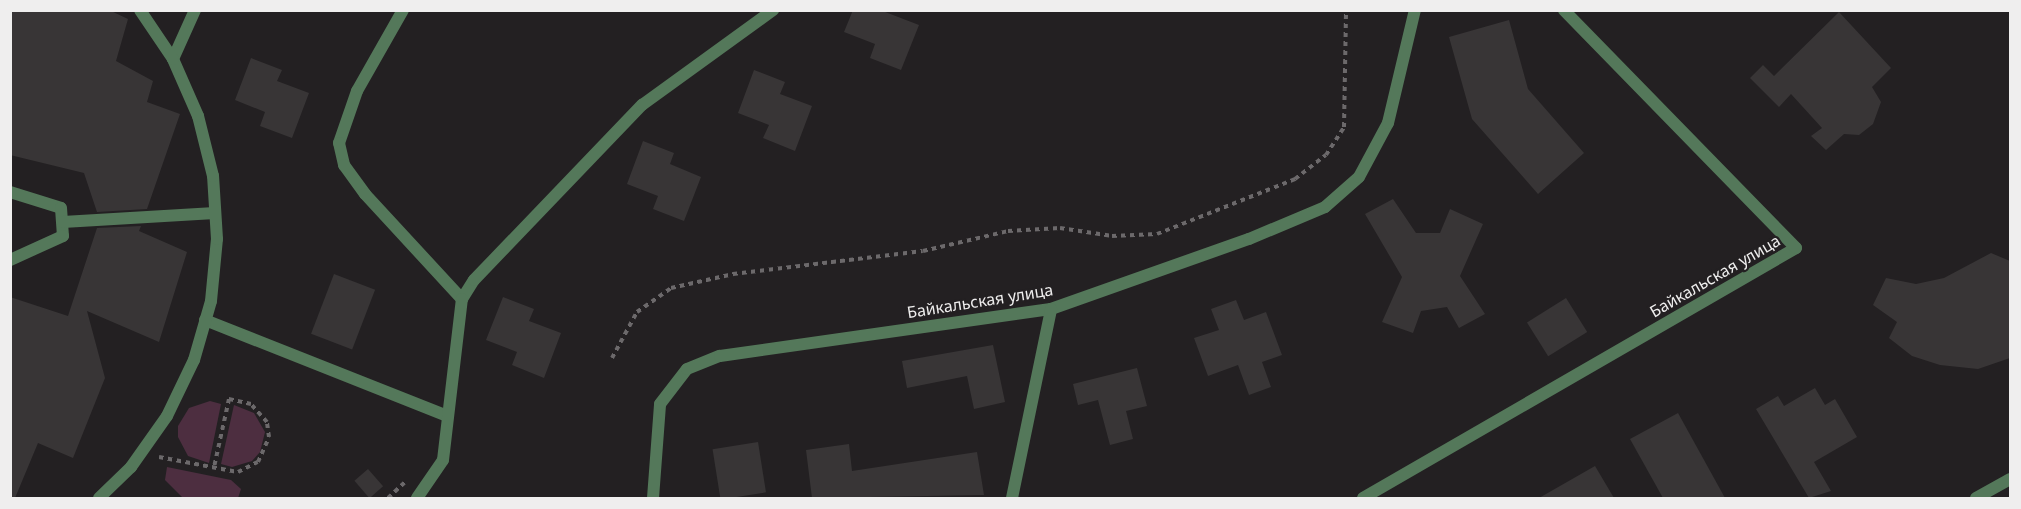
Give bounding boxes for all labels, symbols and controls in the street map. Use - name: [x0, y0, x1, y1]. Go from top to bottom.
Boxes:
- street label: Байкальская улица: [1646, 231, 1784, 321]
- street label: Байкальская улица: [906, 280, 1054, 322]

